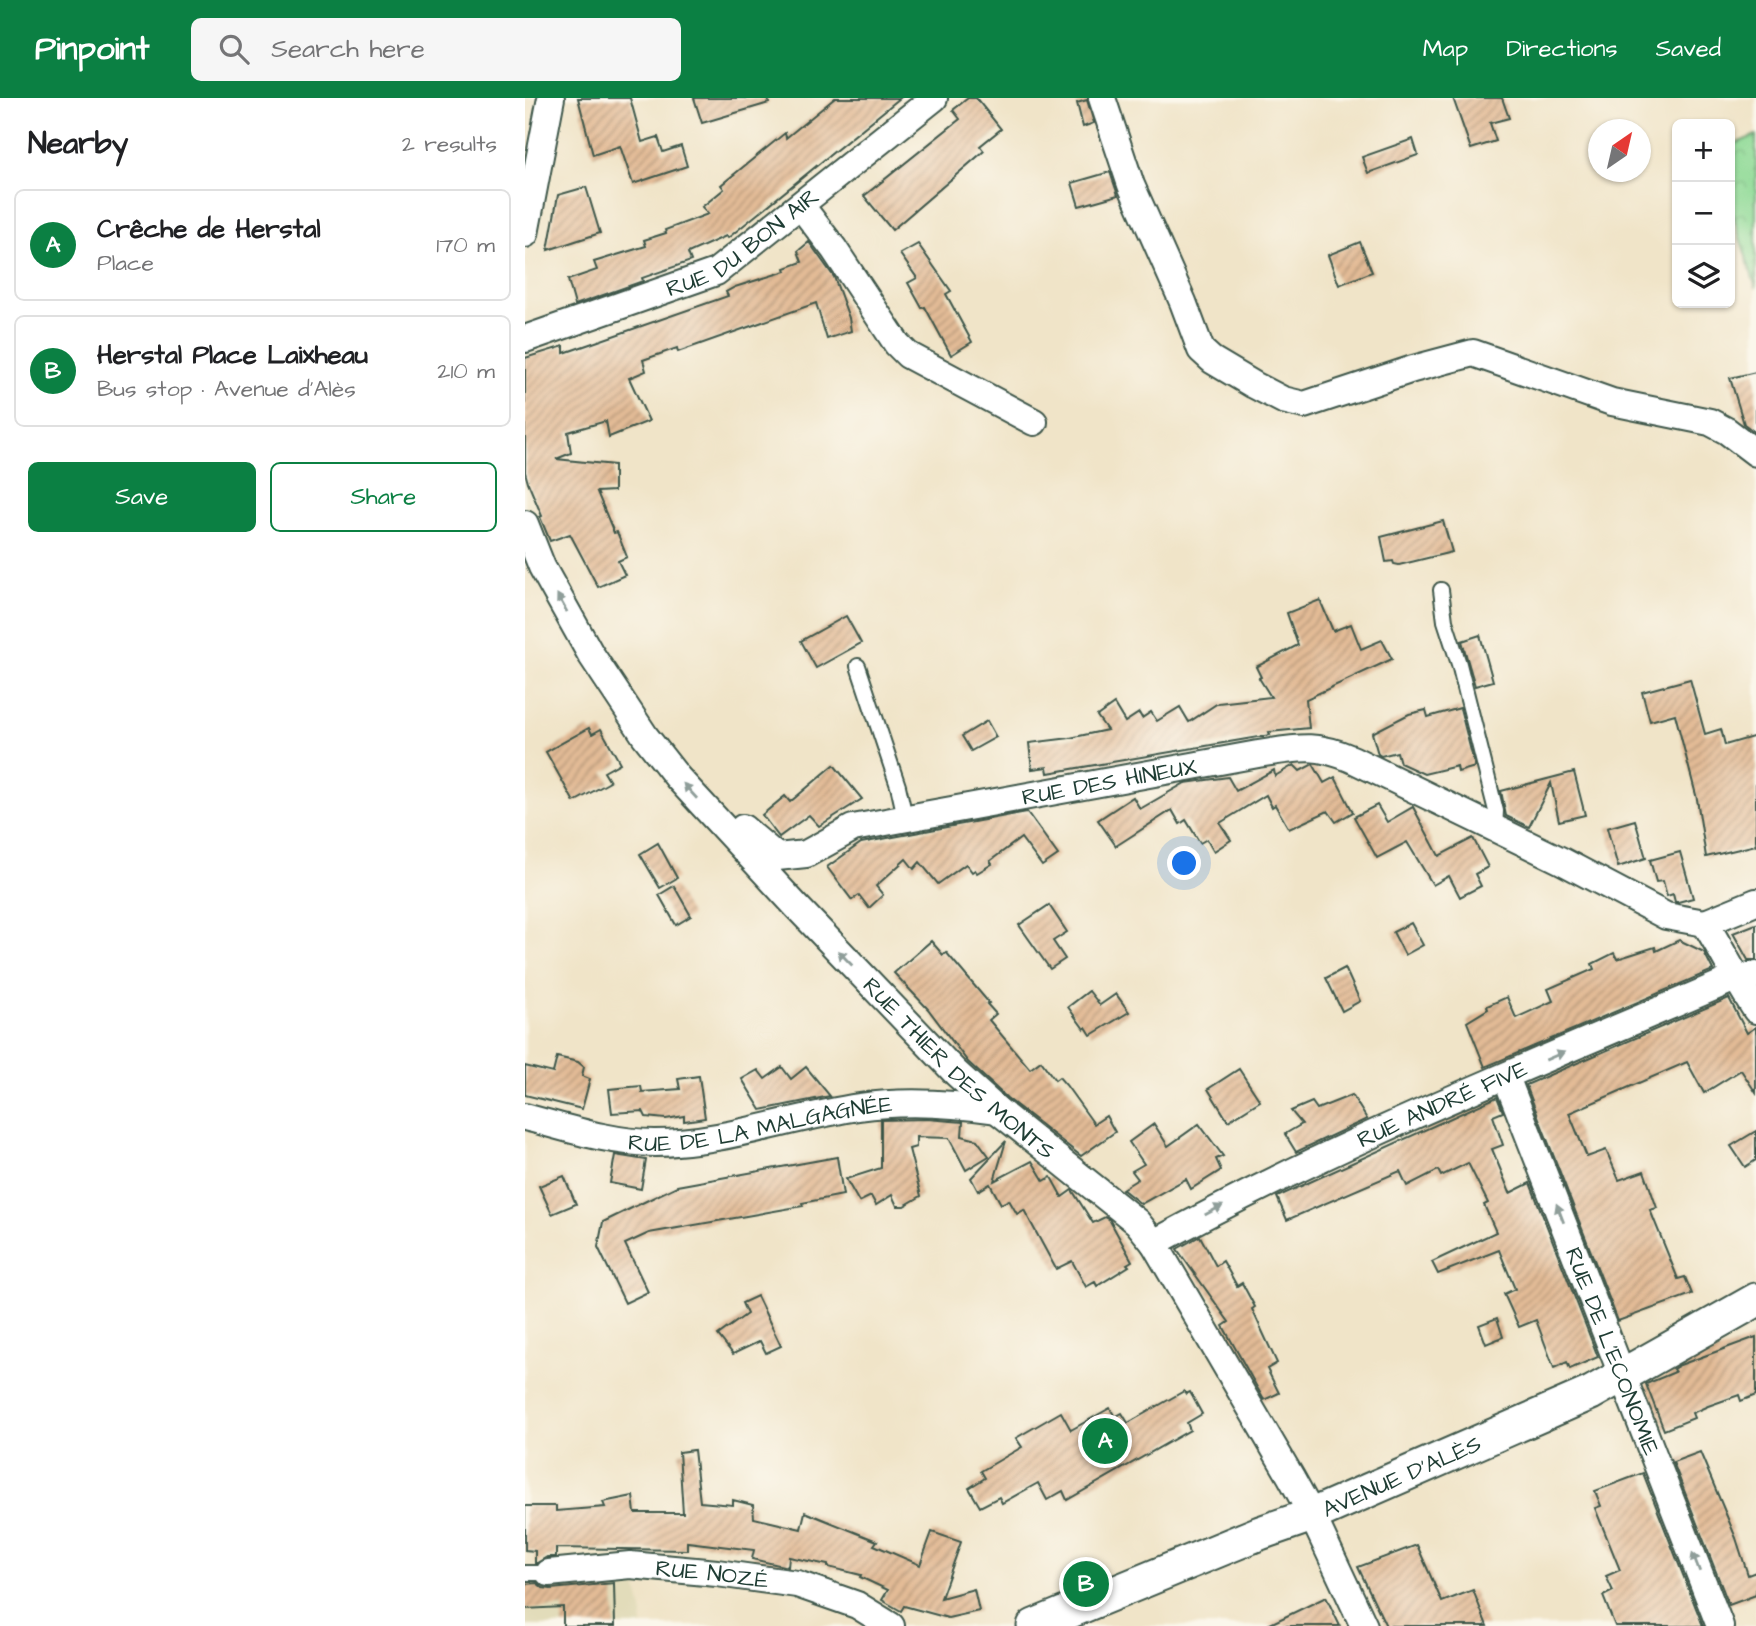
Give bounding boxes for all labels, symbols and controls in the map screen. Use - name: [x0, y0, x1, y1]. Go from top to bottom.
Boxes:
- search box: [191, 18, 681, 81]
- text: Pinpoint: [35, 26, 149, 72]
- icon: search: [215, 30, 253, 68]
- text: Search here: [271, 31, 425, 67]
- text: Map: [1423, 32, 1468, 66]
- text: Directions: [1506, 32, 1618, 66]
- text: Saved: [1656, 32, 1721, 66]
- north arrow: [1588, 119, 1651, 182]
- map controls: [1672, 119, 1735, 308]
- button: +: [1672, 119, 1735, 182]
- text: Nearby: [28, 123, 128, 165]
- text: 2 results: [402, 128, 497, 160]
- street label: RUE DU BON AIR: [662, 181, 826, 305]
- button: −: [1672, 182, 1735, 245]
- text: Crêche de Herstal: [97, 211, 320, 247]
- text: A: [46, 229, 60, 261]
- text: 170 m: [436, 229, 495, 261]
- button: layers: [1672, 245, 1735, 308]
- text: Place: [97, 247, 154, 279]
- text: Herstal Place Laixheau: [97, 337, 368, 373]
- text: B: [45, 355, 61, 387]
- text: 210 m: [437, 355, 495, 387]
- text: Bus stop · Avenue d'Alès: [97, 373, 356, 405]
- button: Save: [28, 462, 256, 532]
- button: Share: [270, 462, 497, 532]
- one-way arrow: [556, 594, 568, 613]
- street label: RUE DES HINEUX: [1019, 750, 1199, 814]
- one-way arrow: [682, 782, 698, 800]
- your location: [1167, 846, 1201, 880]
- one-way arrow: [836, 949, 853, 966]
- street label: RUE THIER DES MONTS: [855, 970, 1062, 1167]
- one-way arrow: [1545, 1050, 1565, 1062]
- street label: RUE ANDRÉ FIVE: [1352, 1053, 1533, 1156]
- street label: RUE DE LA MALGAGNÉE: [627, 1089, 894, 1160]
- one-way arrow: [1554, 1203, 1565, 1224]
- one-way arrow: [1204, 1204, 1224, 1216]
- street label: RUE DE L'ECONOMIE: [1557, 1243, 1667, 1460]
- pin: A: [1082, 1415, 1128, 1467]
- street label: AVENUE D'ALÈS: [1317, 1428, 1487, 1526]
- street label: RUE NOZÉ: [654, 1552, 771, 1597]
- one-way arrow: [1690, 1552, 1701, 1573]
- pin: B: [1063, 1558, 1109, 1610]

